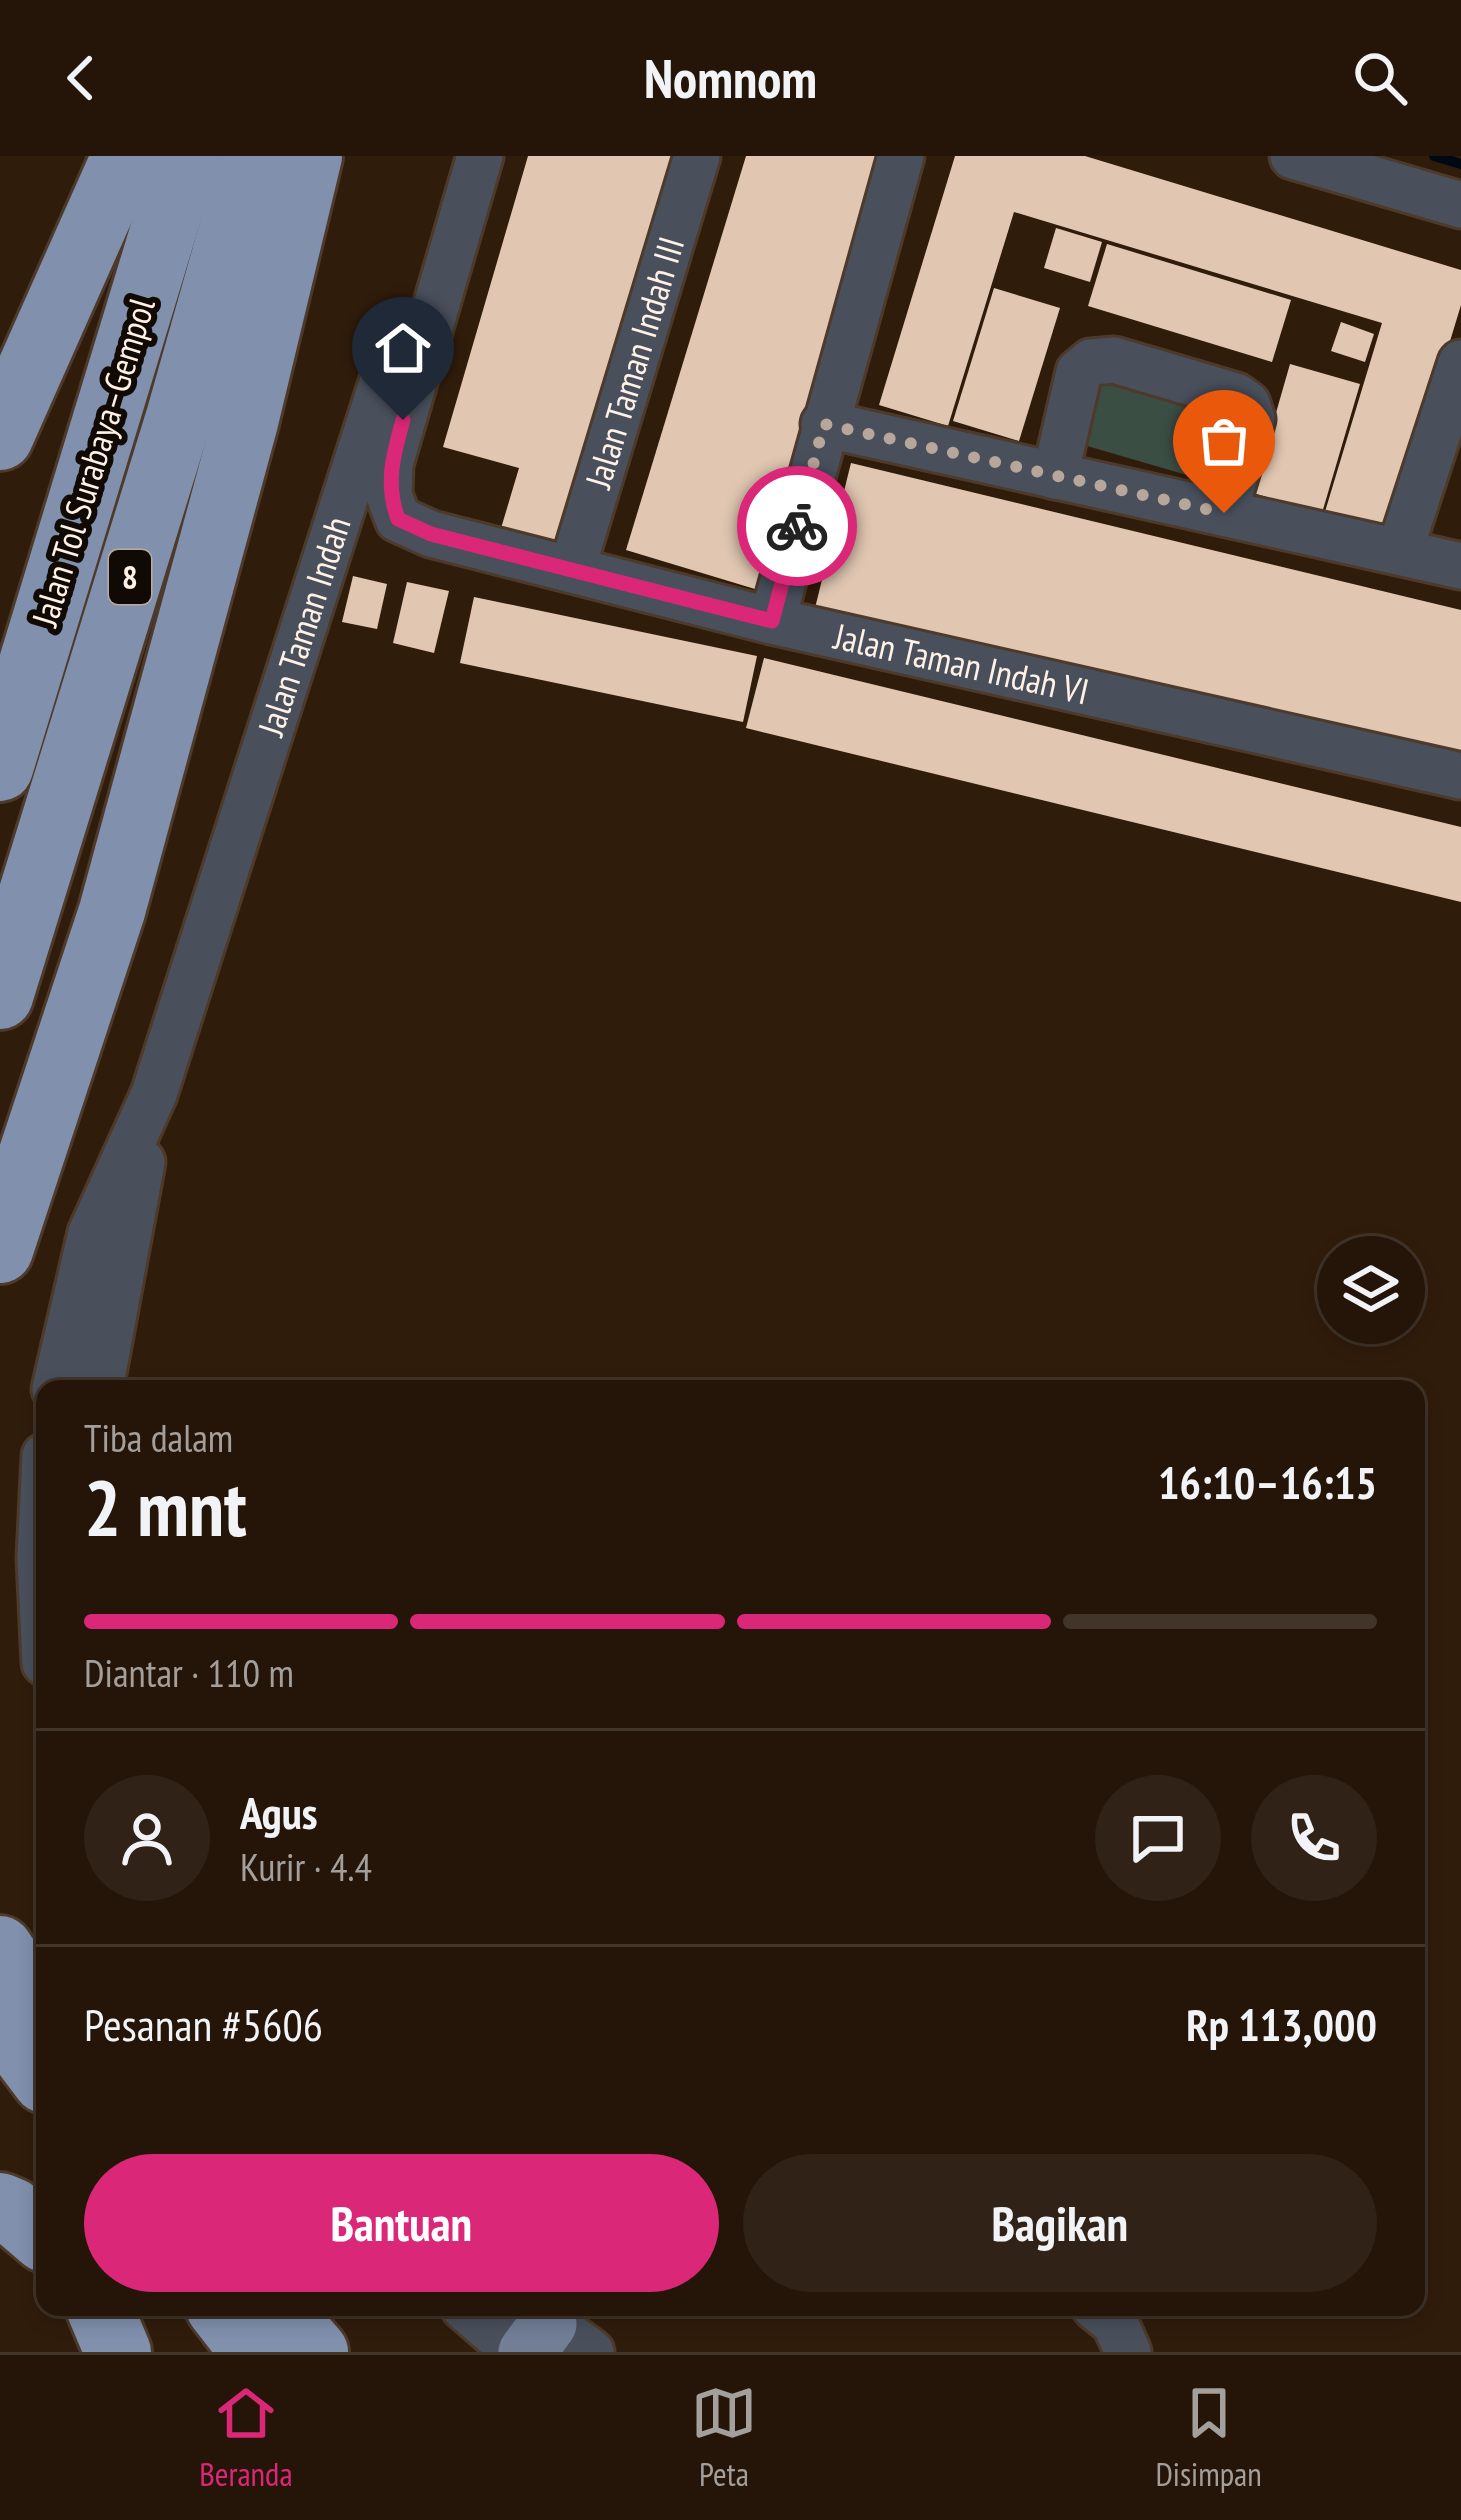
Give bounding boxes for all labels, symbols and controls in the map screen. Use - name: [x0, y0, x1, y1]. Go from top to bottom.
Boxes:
- text: Nomnom: [644, 43, 817, 113]
- icon: back: [48, 45, 114, 111]
- icon: search: [1347, 45, 1413, 111]
- street label: Jalan Taman Indah III: [574, 231, 694, 494]
- street label: Jalan Tol Surabaya–Gempol: [20, 292, 165, 632]
- pin: [352, 297, 454, 420]
- icon: home: [370, 315, 436, 381]
- pin: [1173, 390, 1275, 513]
- icon: bag: [1191, 408, 1257, 474]
- courier: [737, 466, 857, 586]
- icon: bike: [764, 493, 830, 559]
- street label: Jalan Taman Indah: [246, 511, 361, 742]
- road number: 8: [109, 550, 151, 604]
- street label: Jalan Taman Indah VI: [829, 612, 1093, 715]
- map controls: [1317, 1236, 1425, 1344]
- button: layers: [1317, 1236, 1425, 1344]
- text: Tiba dalam: [84, 1412, 233, 1463]
- text: 16:10–16:15: [1158, 1453, 1377, 1511]
- text: 2 mnt: [84, 1457, 247, 1558]
- text: Diantar · 110 m: [84, 1647, 294, 1698]
- button: person: [84, 1775, 210, 1901]
- button: chat: [1095, 1775, 1221, 1901]
- button: phone: [1251, 1775, 1377, 1901]
- text: Agus: [240, 1783, 318, 1841]
- text: Kurir · 4.4: [240, 1841, 372, 1892]
- text: Pesanan #5606: [84, 1995, 323, 2053]
- text: Rp 113,000: [1186, 1995, 1377, 2053]
- button: Bantuan: [84, 2154, 719, 2292]
- button: Bagikan: [743, 2154, 1377, 2292]
- tab: Beranda: [199, 2380, 293, 2495]
- tab: Peta: [691, 2380, 757, 2495]
- tab: Disimpan: [1155, 2380, 1262, 2495]

